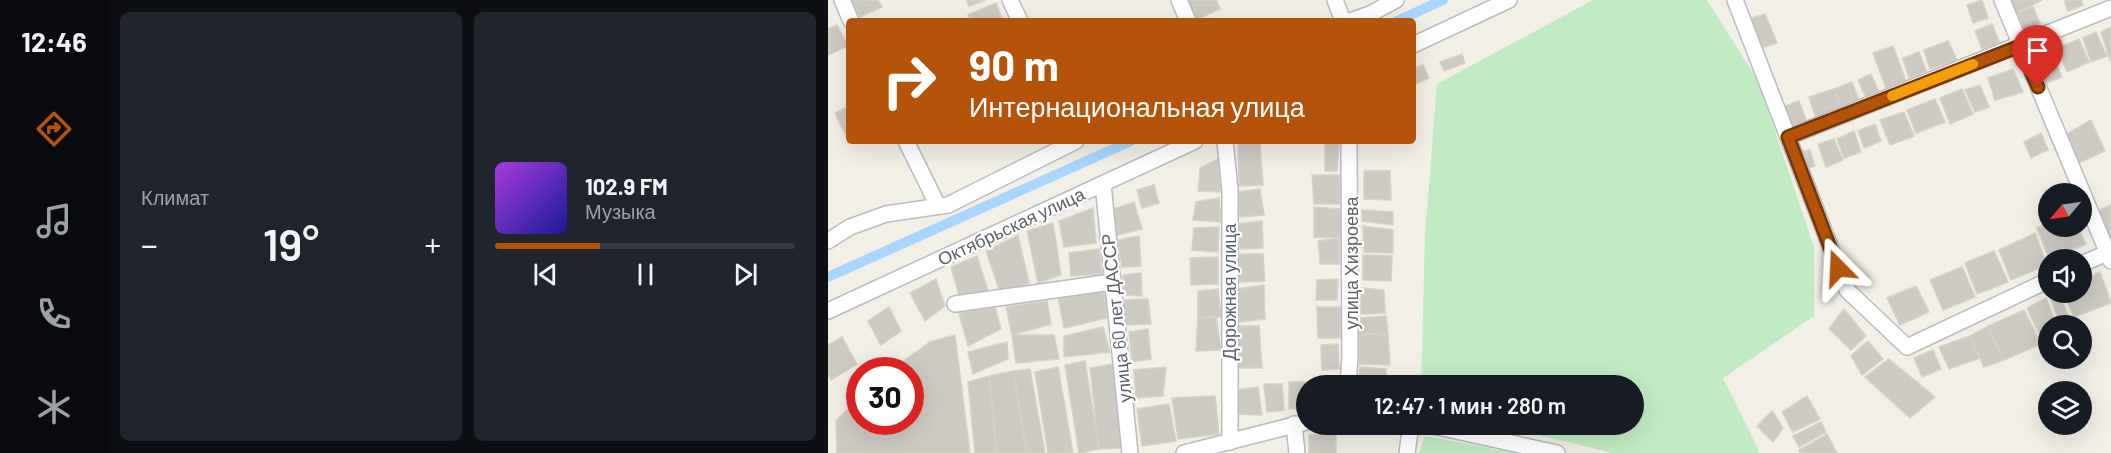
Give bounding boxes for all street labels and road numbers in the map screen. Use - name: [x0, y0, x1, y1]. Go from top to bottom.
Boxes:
- street label: Октябрьская улица: [934, 182, 1089, 270]
- street label: улица Хизроева: [1340, 196, 1362, 329]
- street label: Дорожная улица: [1218, 222, 1240, 361]
- street label: улица 60 лет ДАССР: [1096, 232, 1136, 404]

